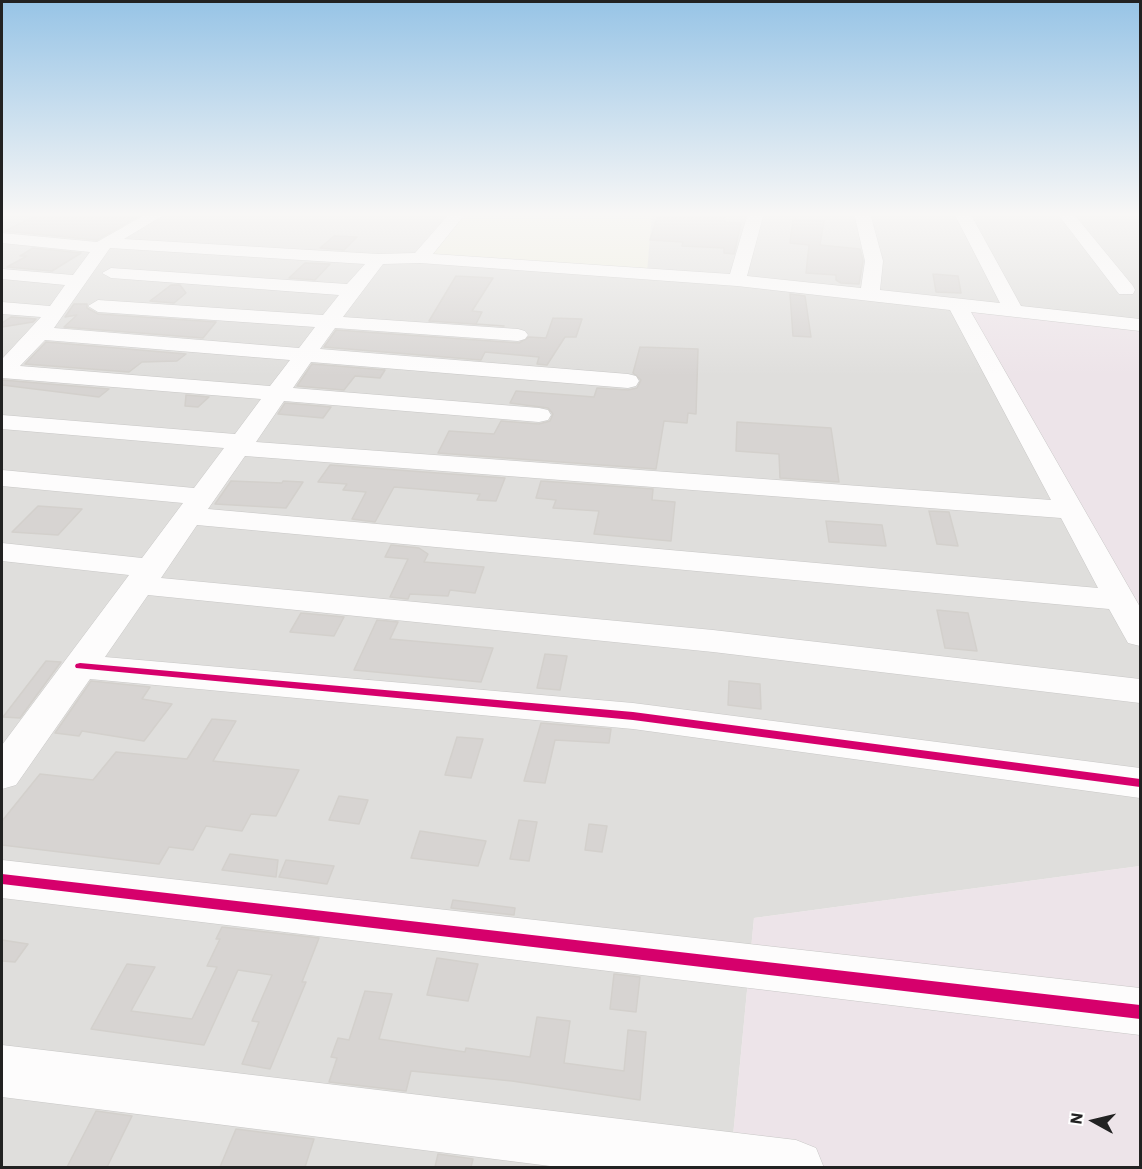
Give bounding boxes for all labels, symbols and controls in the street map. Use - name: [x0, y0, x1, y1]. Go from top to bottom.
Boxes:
- north arrow: [1064, 1091, 1124, 1151]
- text: N: [1065, 1111, 1087, 1126]

